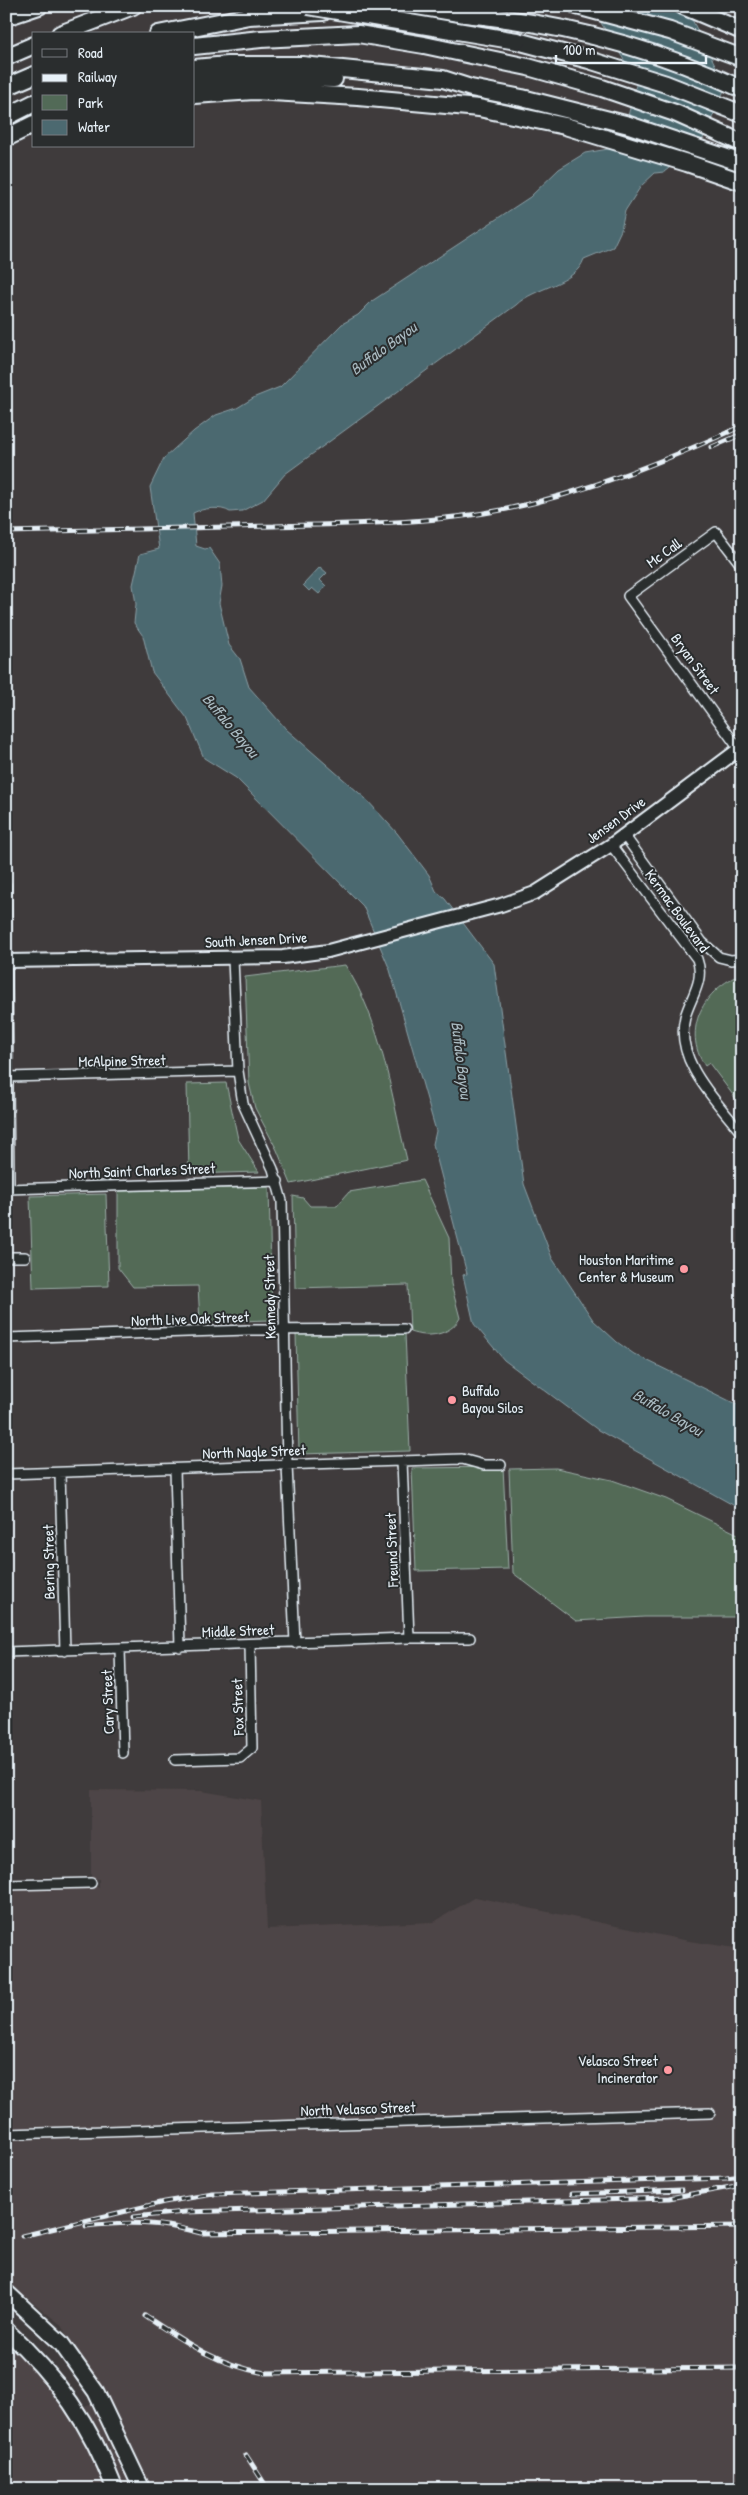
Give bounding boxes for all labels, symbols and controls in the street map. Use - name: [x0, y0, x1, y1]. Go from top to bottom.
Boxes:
- legend: [32, 32, 195, 148]
- scale bar: [556, 32, 706, 64]
- text: 100 m: [563, 39, 596, 60]
- text: Road: [78, 42, 103, 63]
- text: Railway: [78, 66, 117, 87]
- text: Park: [78, 92, 103, 113]
- text: Water: [78, 116, 110, 137]
- water label: Buffalo Bayou: [345, 315, 422, 380]
- street label: Mc Call: [642, 532, 686, 572]
- street label: Bryan Street: [666, 629, 725, 699]
- water label: Buffalo Bayou: [198, 688, 265, 763]
- street label: Jensen Drive: [582, 791, 650, 848]
- street label: Kermac Boulevard: [640, 865, 715, 957]
- street label: South Jensen Drive: [204, 926, 308, 953]
- water label: Buffalo Bayou: [446, 1020, 478, 1101]
- street label: McAlpine Street: [78, 1049, 166, 1072]
- street label: North Saint Charles Street: [68, 1157, 216, 1184]
- place label: Houston Maritime Center & Museum: [578, 1249, 674, 1287]
- street label: Kennedy Street: [258, 1254, 281, 1339]
- marker: Houston Maritime Center & Museum: [678, 1263, 690, 1275]
- street label: North Live Oak Street: [131, 1306, 250, 1331]
- place label: Buffalo Bayou Silos: [462, 1380, 524, 1418]
- water label: Buffalo Bayou: [629, 1383, 708, 1442]
- marker: Buffalo Bayou Silos: [446, 1394, 458, 1406]
- street label: North Nagle Street: [202, 1439, 307, 1464]
- street label: Freund Street: [380, 1512, 403, 1589]
- street label: Bering Street: [37, 1524, 60, 1599]
- street label: Middle Street: [201, 1619, 275, 1642]
- street label: Cary Street: [96, 1669, 119, 1735]
- street label: Fox Street: [226, 1677, 249, 1737]
- place label: Velasco Street Incinerator: [578, 2050, 659, 2088]
- marker: Velasco Street Incinerator: [662, 2064, 674, 2076]
- street label: North Velasco Street: [300, 2096, 417, 2121]

